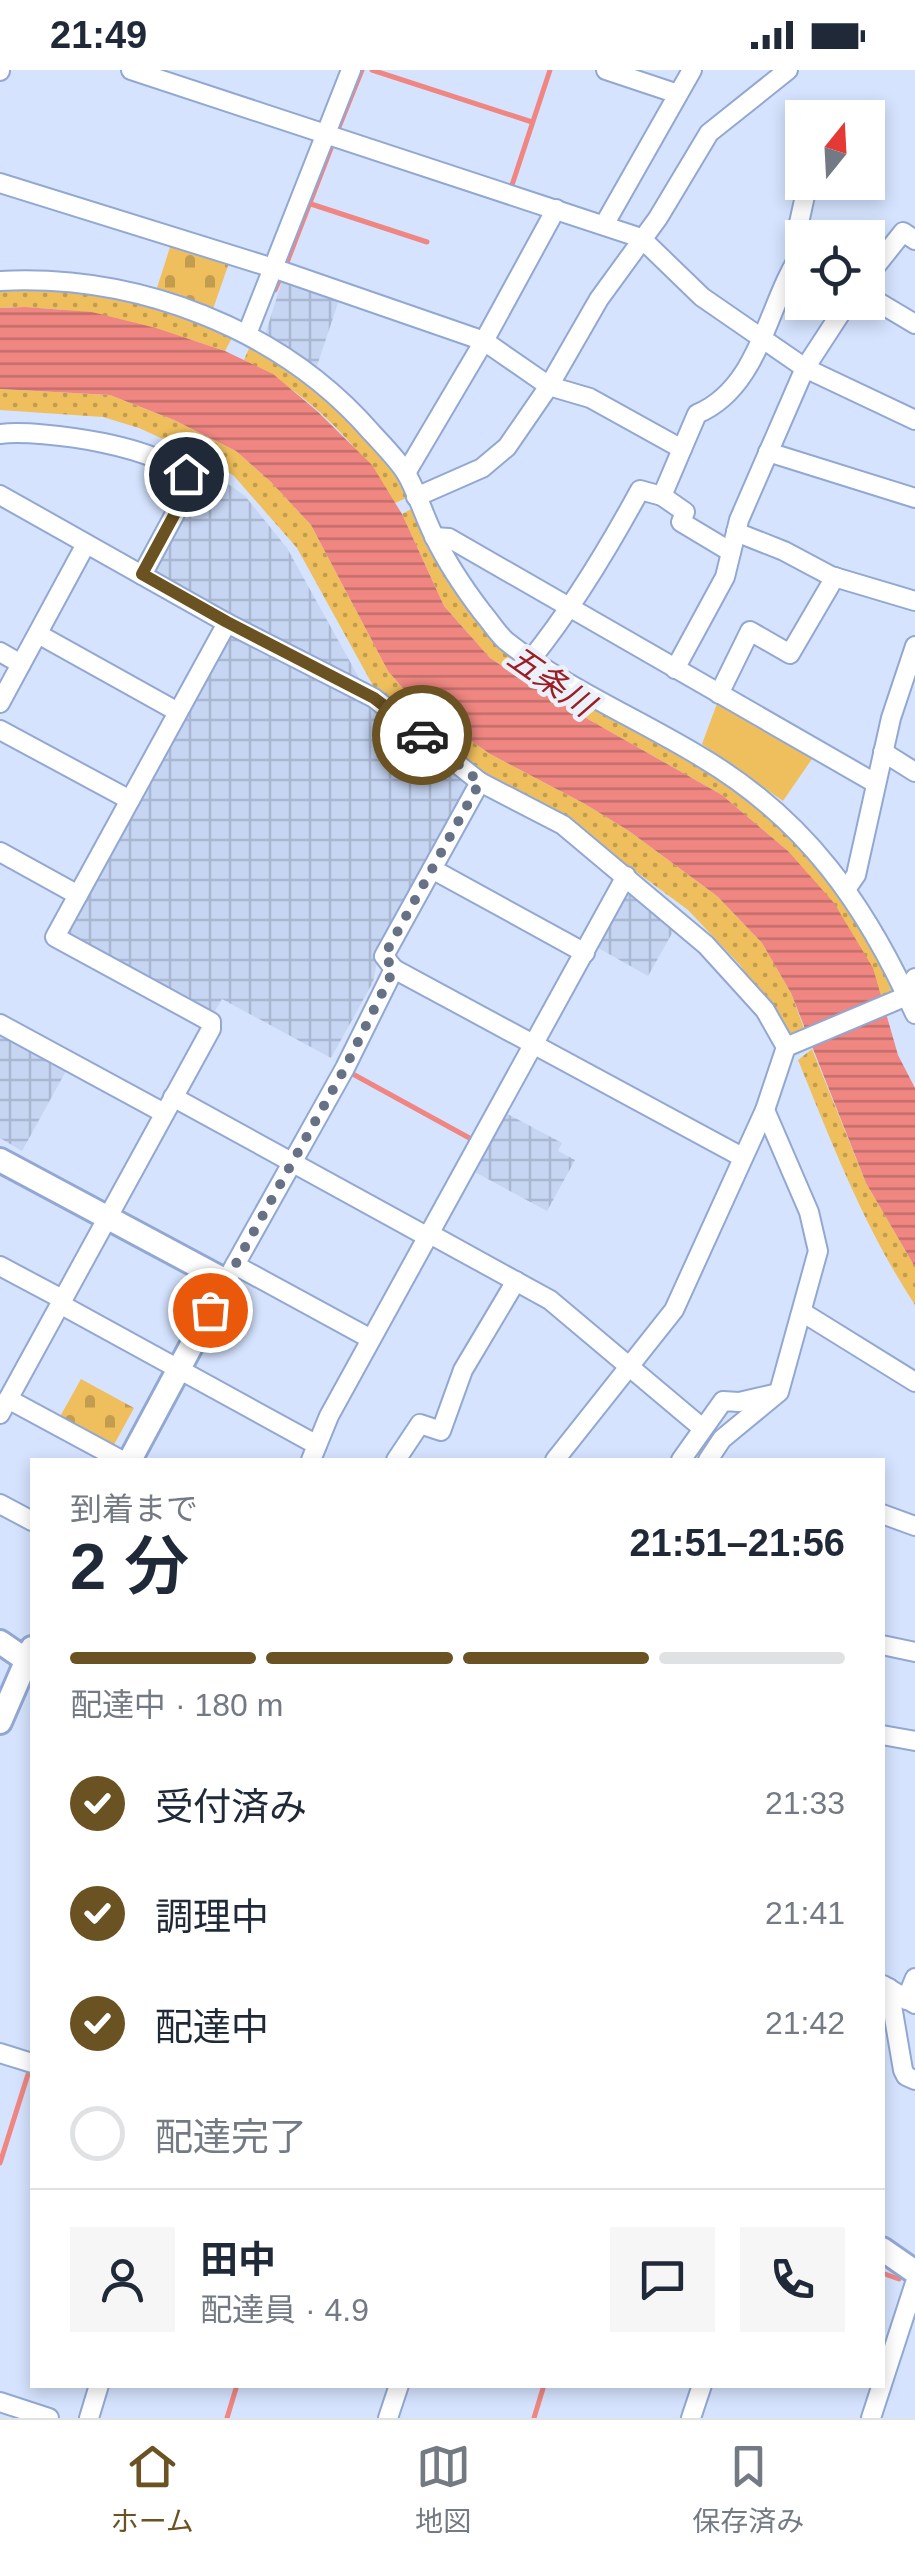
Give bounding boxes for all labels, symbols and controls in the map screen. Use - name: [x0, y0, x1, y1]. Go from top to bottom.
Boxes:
- text: 21:49: [50, 14, 147, 56]
- north arrow: [785, 100, 885, 200]
- map controls: [785, 100, 885, 320]
- button: locate: [785, 220, 885, 320]
- pin: [144, 432, 229, 517]
- icon: home: [159, 447, 214, 502]
- water label: 五条川: [501, 639, 603, 725]
- courier: [372, 685, 472, 785]
- icon: car: [395, 708, 450, 763]
- pin: [168, 1268, 253, 1353]
- icon: bag: [183, 1283, 238, 1338]
- text: 到着まで: [70, 1491, 198, 1527]
- text: 21:51–21:56: [629, 1522, 845, 1564]
- text: 2 分: [70, 1530, 189, 1603]
- text: 配達中 · 180 m: [70, 1687, 283, 1723]
- icon: check: [70, 1776, 125, 1831]
- text: 21:33: [765, 1785, 845, 1821]
- text: 受付済み: [155, 1786, 307, 1828]
- icon: check: [70, 1886, 125, 1941]
- text: 21:41: [765, 1895, 845, 1931]
- text: 調理中: [155, 1896, 269, 1938]
- icon: check: [70, 1996, 125, 2051]
- text: 21:42: [765, 2005, 845, 2041]
- text: 配達中: [155, 2006, 269, 2048]
- text: 配達完了: [155, 2116, 307, 2158]
- button: person: [70, 2227, 175, 2332]
- button: chat: [610, 2227, 715, 2332]
- button: phone: [740, 2227, 845, 2332]
- text: 田中: [200, 2239, 276, 2281]
- text: 配達員 · 4.9: [200, 2292, 369, 2328]
- tab: ホーム: [111, 2439, 194, 2539]
- tab: 地図: [415, 2439, 471, 2539]
- tab: 保存済み: [692, 2439, 804, 2539]

